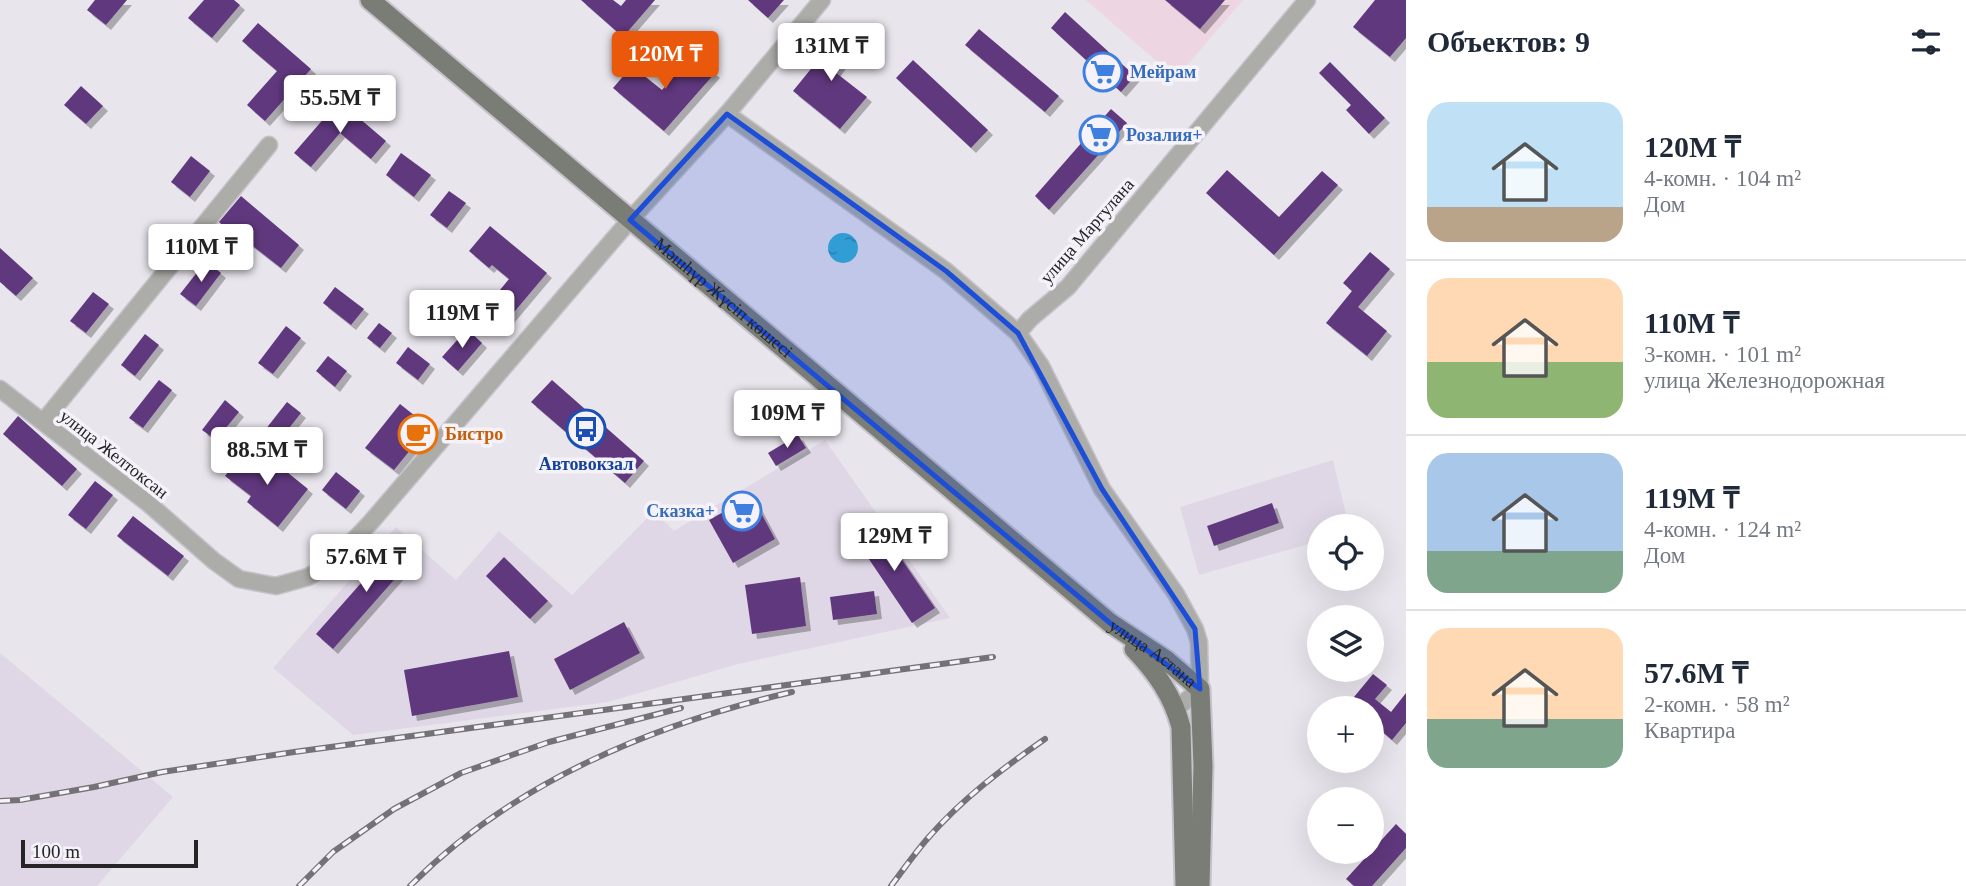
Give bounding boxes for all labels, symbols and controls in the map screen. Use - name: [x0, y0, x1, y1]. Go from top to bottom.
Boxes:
- icon: filters: [1907, 23, 1945, 61]
- pin: 131M ₸: [774, 24, 888, 83]
- text: Объектов: 9: [1427, 25, 1590, 58]
- pin: 120M ₸: [608, 32, 722, 91]
- text: 131M ₸: [794, 33, 868, 58]
- text: 120M ₸: [628, 41, 702, 66]
- supermarket icon: Мейрам: [1082, 51, 1124, 93]
- place label: Мейрам: [1130, 62, 1196, 82]
- pin: 55.5M ₸: [275, 76, 405, 135]
- text: 55.5M ₸: [300, 85, 380, 110]
- supermarket icon: Розалия+: [1078, 114, 1120, 156]
- place label: Розалия+: [1126, 125, 1202, 145]
- icon: home: [1483, 130, 1567, 214]
- text: 120M ₸: [1644, 130, 1741, 163]
- text: 4-комн. · 104 m²: [1644, 166, 1801, 191]
- street label: улица Маргулана: [1036, 175, 1138, 287]
- text: Дом: [1644, 192, 1685, 217]
- pin: 110M ₸: [144, 224, 258, 284]
- text: 110M ₸: [164, 234, 238, 259]
- street label: Мәшһүр Жүсіп көшесі: [650, 234, 797, 361]
- pin: 119M ₸: [405, 290, 519, 350]
- text: 119M ₸: [425, 300, 499, 325]
- icon: home: [1483, 306, 1567, 390]
- text: 110M ₸: [1644, 306, 1740, 339]
- text: 3-комн. · 101 m²: [1644, 342, 1801, 367]
- text: улица Железнодорожная: [1644, 368, 1885, 393]
- pin: 109M ₸: [730, 391, 844, 450]
- text: 109M ₸: [750, 400, 824, 425]
- street label: улица Желтоксан: [56, 406, 172, 503]
- bus stop icon: Автовокзал: [565, 408, 607, 450]
- cafe icon: Бистро: [397, 413, 439, 455]
- place label: Бистро: [445, 424, 503, 444]
- pin: 88.5M ₸: [202, 428, 332, 487]
- text: 88.5M ₸: [227, 437, 307, 462]
- place label: Автовокзал: [539, 454, 633, 474]
- icon: home: [1483, 481, 1567, 565]
- text: 119M ₸: [1644, 481, 1740, 514]
- supermarket icon: Сказка+: [721, 490, 763, 532]
- place label: Сказка+: [646, 501, 715, 521]
- pin: 129M ₸: [837, 514, 951, 573]
- map controls: [1307, 514, 1384, 864]
- button: locate: [1307, 514, 1384, 591]
- text: 4-комн. · 124 m²: [1644, 517, 1801, 542]
- text: 129M ₸: [857, 523, 931, 548]
- pin: 57.6M ₸: [301, 534, 431, 594]
- text: Дом: [1644, 543, 1685, 568]
- text: 57.6M ₸: [326, 544, 406, 569]
- button: layers: [1307, 605, 1384, 682]
- street label: улица Астана: [1105, 615, 1201, 692]
- icon: home: [1483, 656, 1567, 740]
- text: 57.6M ₸: [1644, 656, 1749, 689]
- text: 2-комн. · 58 m²: [1644, 692, 1790, 717]
- button: +: [1307, 696, 1384, 773]
- text: Квартира: [1644, 718, 1735, 743]
- button: −: [1307, 787, 1384, 864]
- scale bar: [21, 837, 198, 869]
- text: 100 m: [32, 841, 80, 862]

